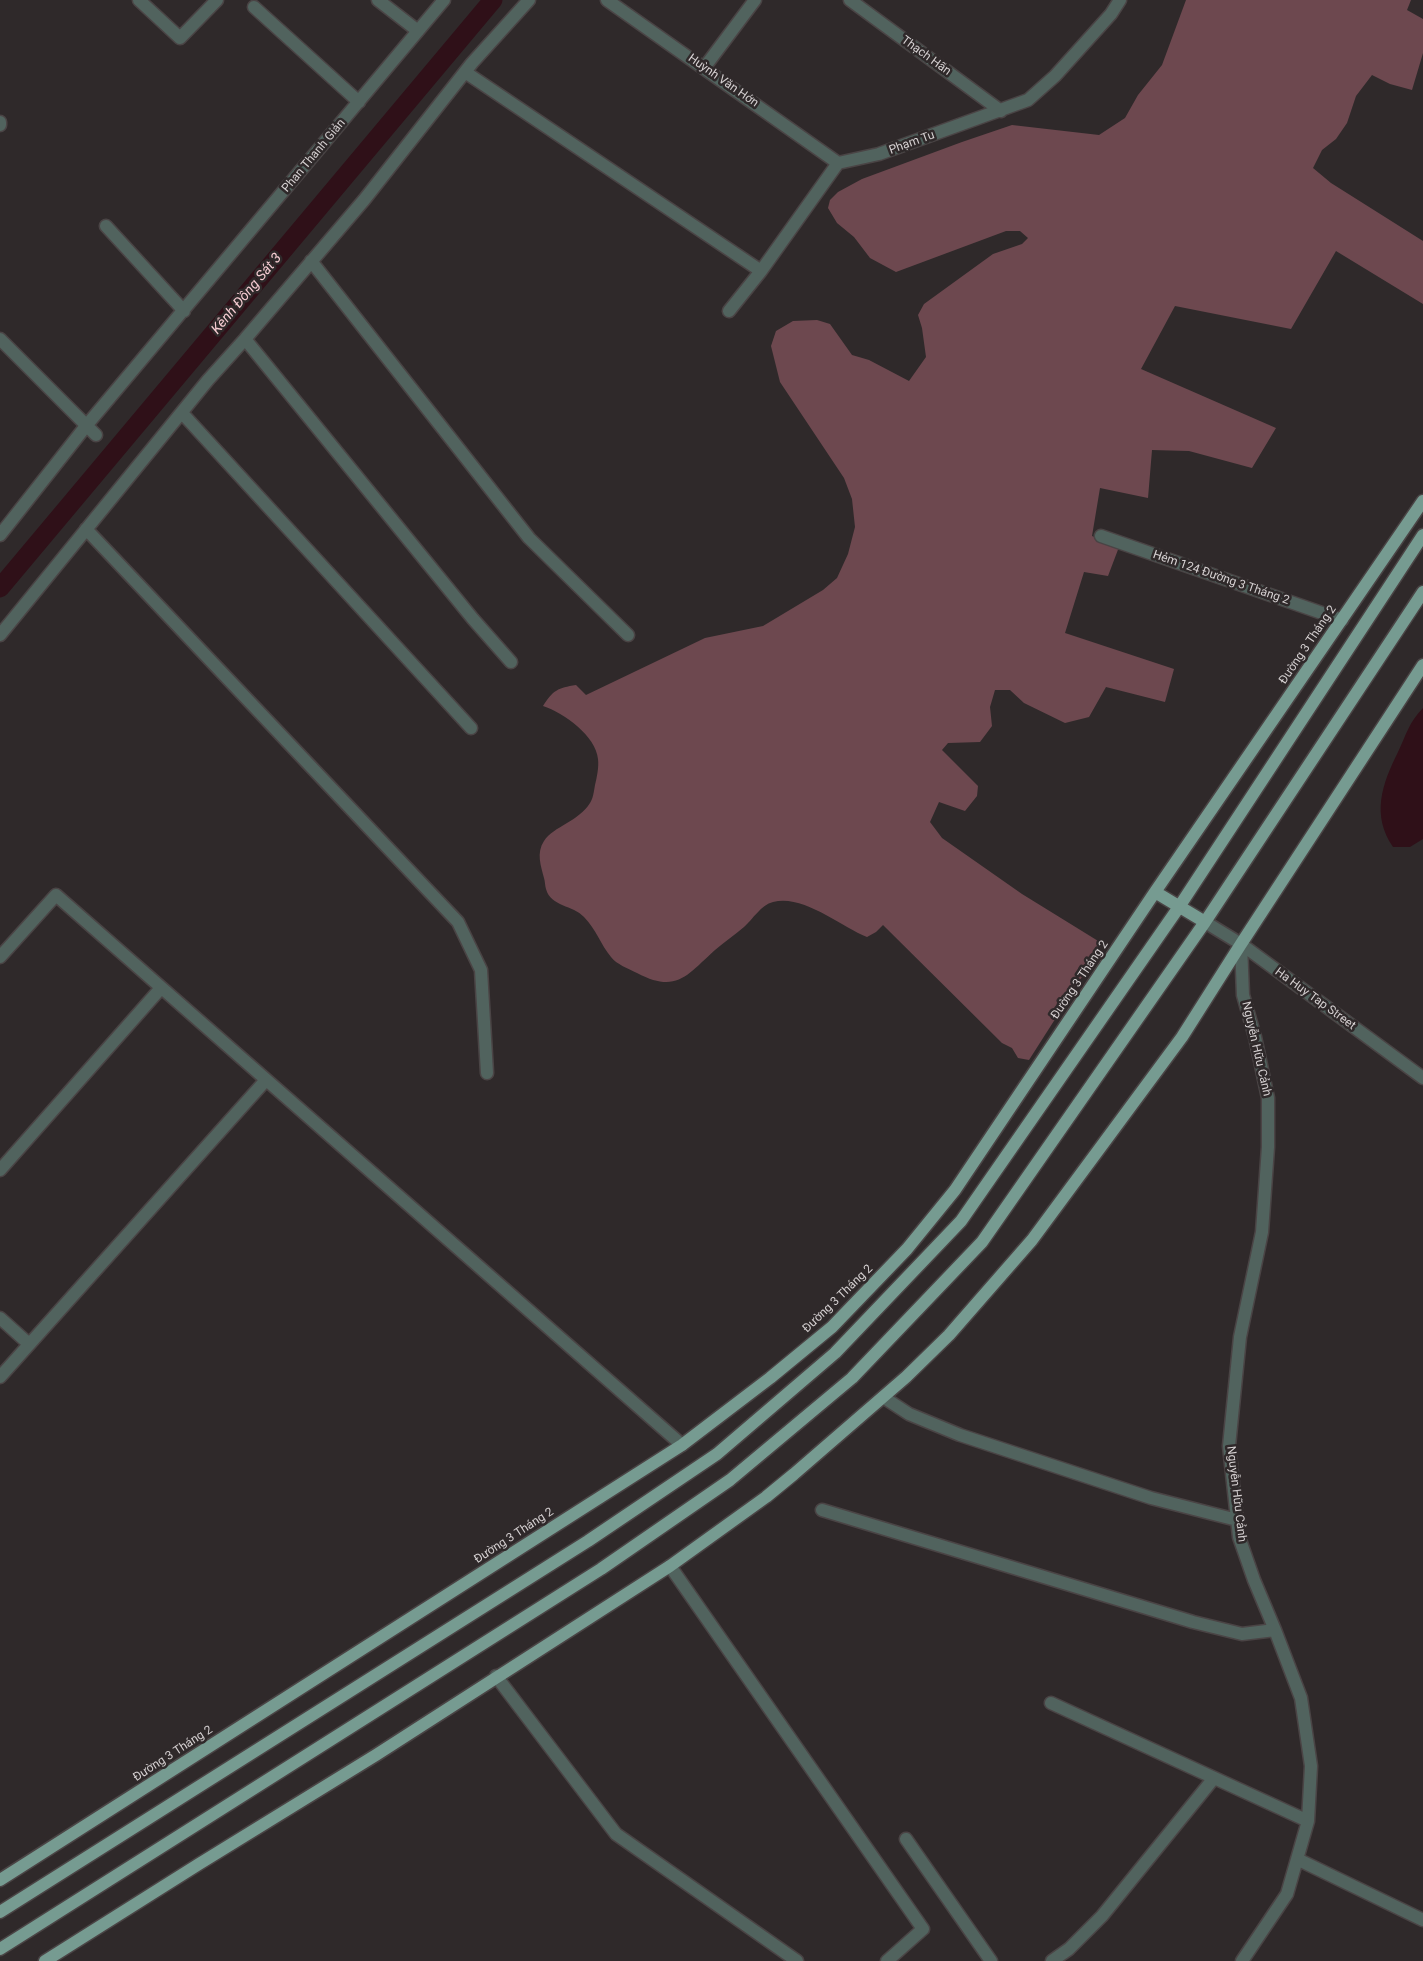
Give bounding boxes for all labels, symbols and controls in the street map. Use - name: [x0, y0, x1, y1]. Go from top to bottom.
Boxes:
- street label: Thạch Hãn: [898, 33, 954, 79]
- street label: Huỳnh Văn Hớn: [685, 51, 761, 111]
- street label: Phan Thanh Giản: [279, 116, 349, 196]
- street label: Phạm Tu: [887, 128, 937, 158]
- water label: Kênh Đồng Sát 3: [208, 250, 286, 338]
- street label: Hẻm 124 Đường 3 Tháng 2: [1151, 548, 1291, 608]
- street label: Đường 3 Tháng 2: [1276, 603, 1340, 687]
- street label: Đường 3 Tháng 2: [1048, 938, 1112, 1022]
- street label: Ha Huy Tap Street: [1272, 965, 1358, 1033]
- street label: Nguyễn Hữu Cảnh: [1238, 1000, 1274, 1098]
- street label: Đường 3 Tháng 2: [800, 1262, 876, 1336]
- street label: Nguyễn Hữu Cảnh: [1223, 1445, 1249, 1543]
- street label: Đường 3 Tháng 2: [472, 1505, 556, 1567]
- street label: Đường 3 Tháng 2: [131, 1723, 215, 1785]

